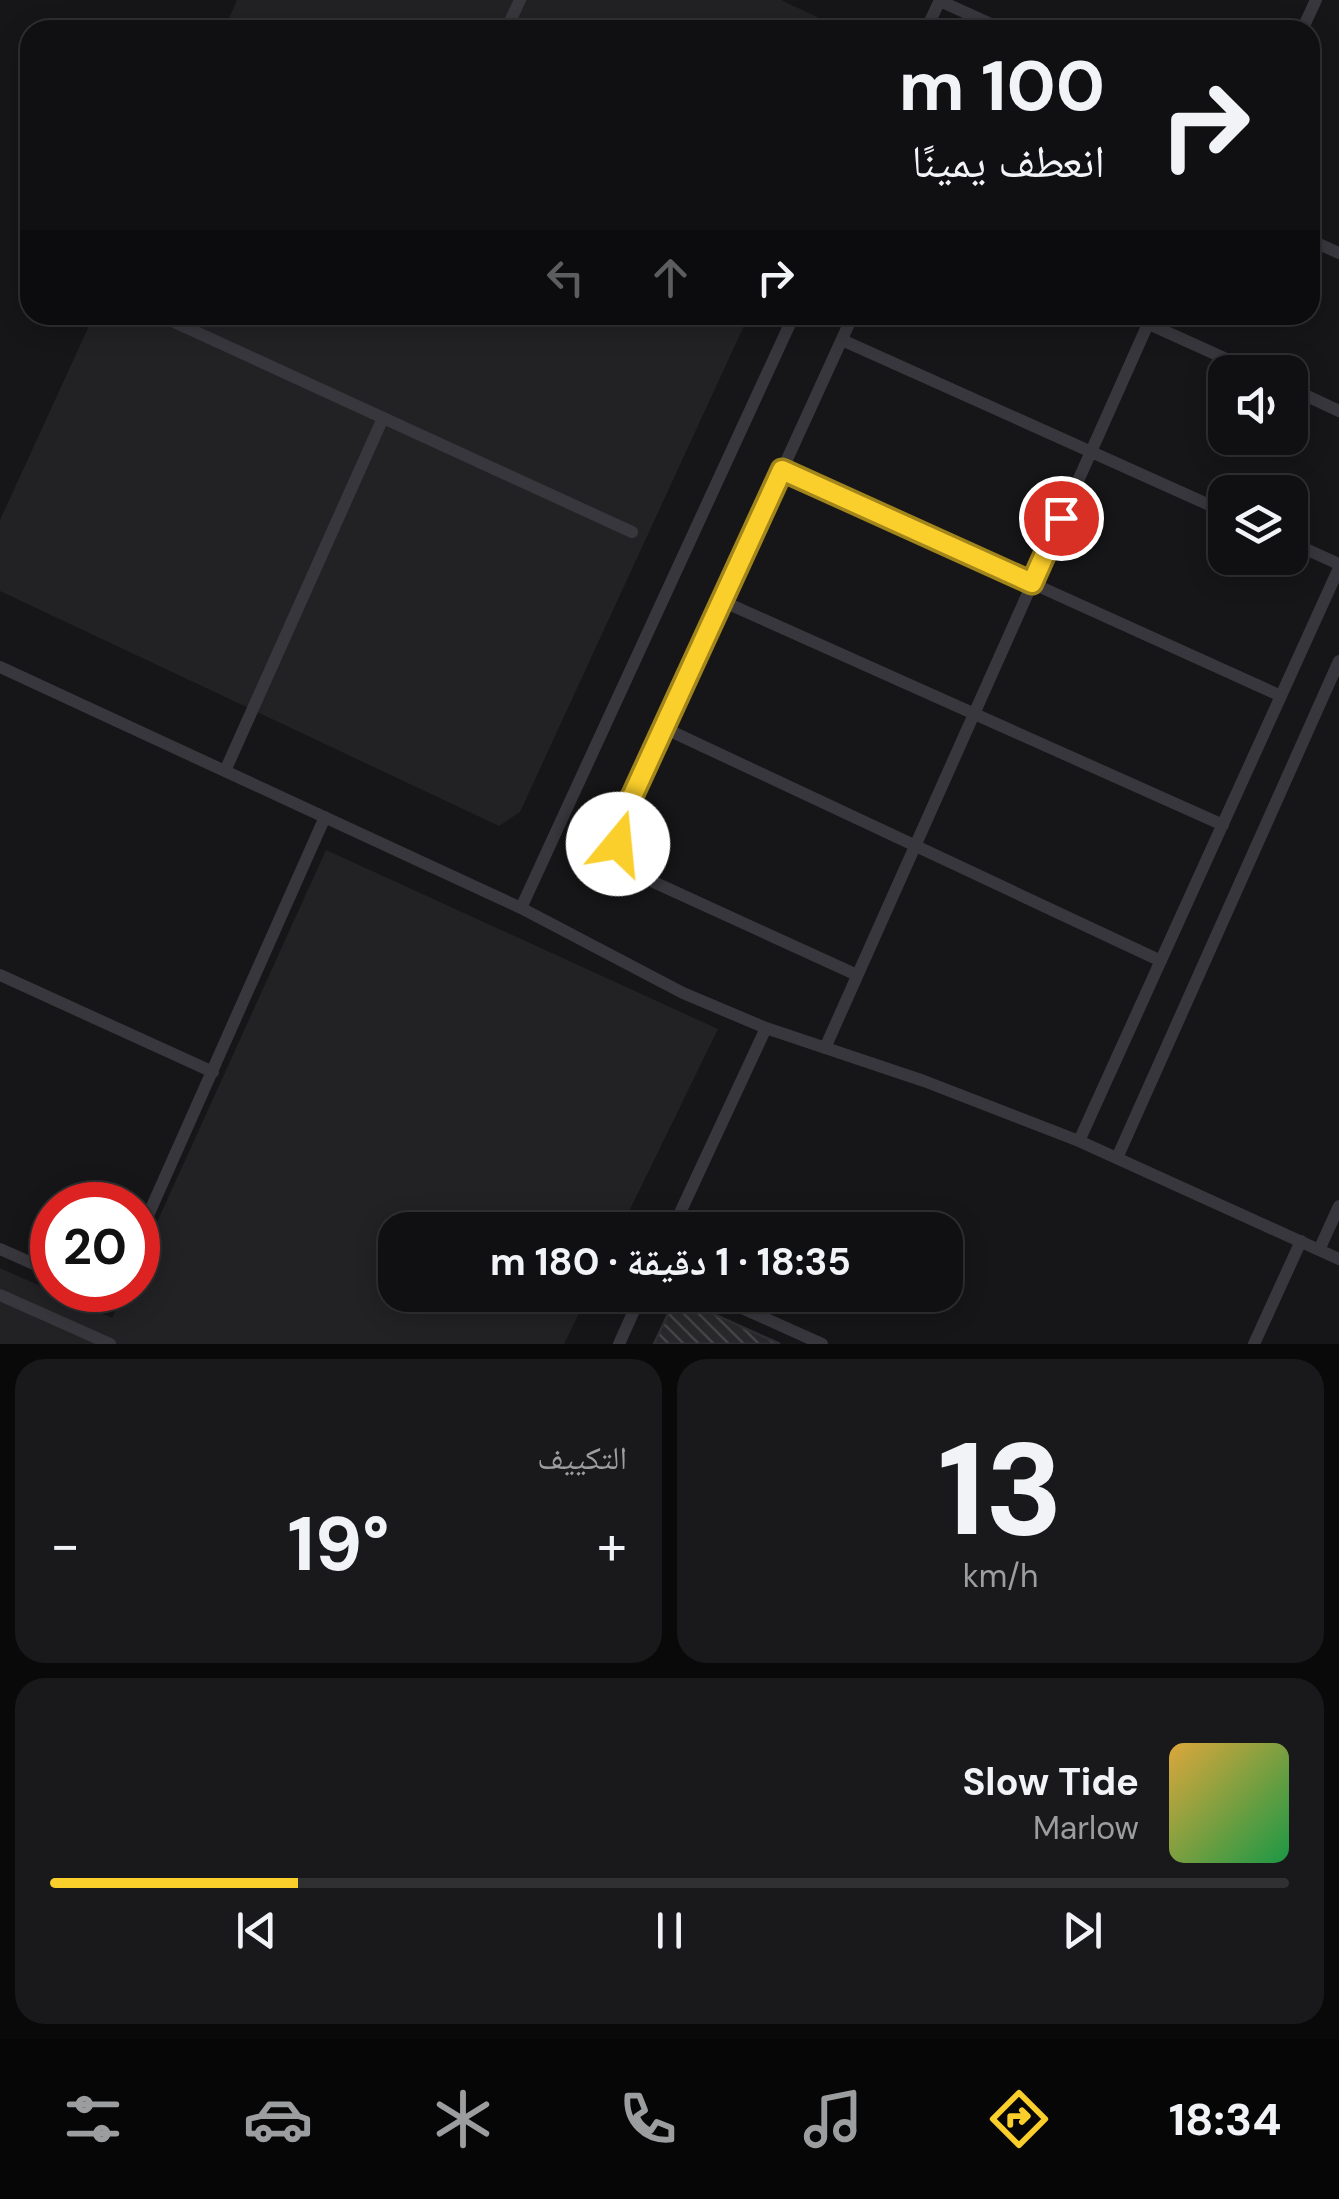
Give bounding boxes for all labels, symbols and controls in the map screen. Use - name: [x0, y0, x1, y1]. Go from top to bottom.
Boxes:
- text: 100 m: [899, 41, 1105, 132]
- icon: right: [1140, 60, 1270, 190]
- text: انعطف يمينًا: [911, 132, 1105, 191]
- icon: left: [538, 250, 593, 305]
- icon: ahead: [643, 250, 698, 305]
- icon: right: [748, 250, 803, 305]
- map controls: [1208, 355, 1308, 575]
- button: sound: [1208, 355, 1308, 455]
- button: layers: [1208, 475, 1308, 575]
- pin: [1019, 476, 1104, 561]
- icon: arrive: [1034, 491, 1089, 546]
- position arrow: [566, 792, 670, 896]
- speed limit sign: 20: [30, 1182, 160, 1312]
- text: 18:35 · 1 دقيقة · 180 m: [490, 1237, 851, 1287]
- text: 13: [938, 1405, 1063, 1574]
- text: التكييف: [537, 1437, 627, 1479]
- text: 19°: [287, 1496, 390, 1593]
- text: −: [50, 1509, 80, 1581]
- text: +: [597, 1509, 627, 1581]
- text: km/h: [963, 1555, 1038, 1597]
- text: Slow Tide: [962, 1757, 1139, 1807]
- text: Marlow: [1033, 1807, 1139, 1849]
- icon: previous: [229, 1903, 284, 1958]
- icon: pause: [642, 1903, 697, 1958]
- icon: next: [1055, 1903, 1110, 1958]
- icon: filters: [58, 2084, 128, 2154]
- icon: car: [243, 2084, 313, 2154]
- icon: climate: [428, 2084, 498, 2154]
- icon: phone: [613, 2084, 683, 2154]
- icon: music: [798, 2084, 868, 2154]
- icon: directions: [984, 2084, 1054, 2154]
- text: 18:34: [1169, 2090, 1281, 2149]

